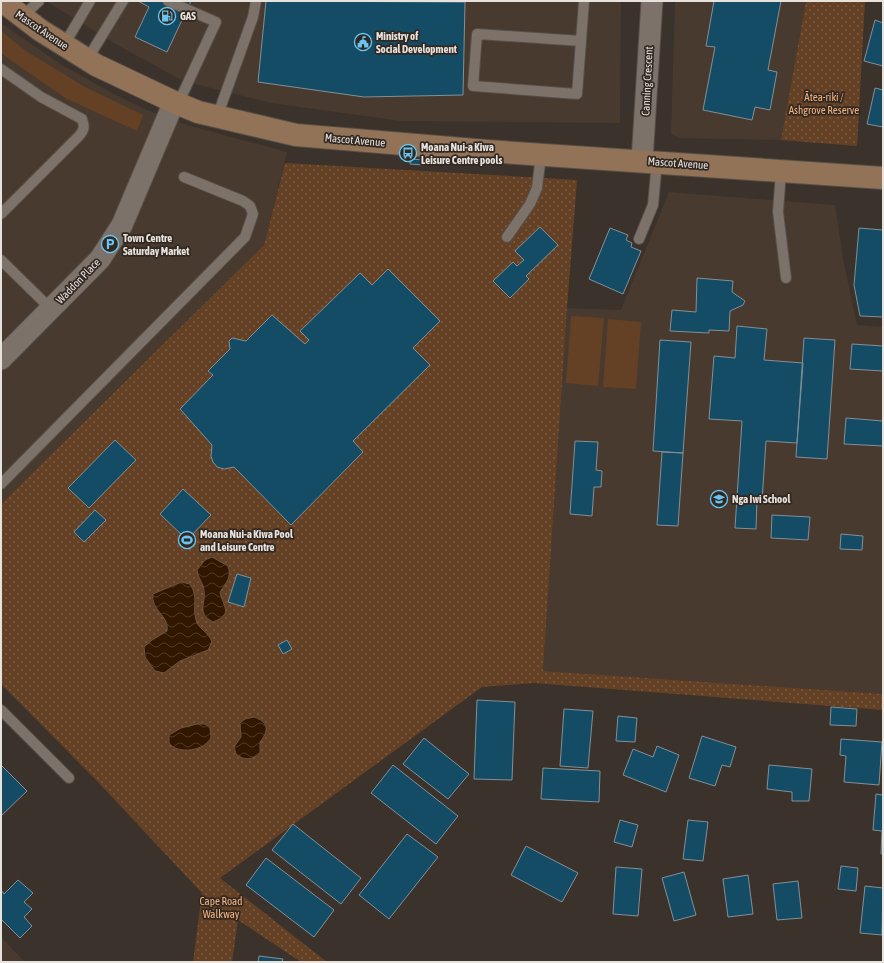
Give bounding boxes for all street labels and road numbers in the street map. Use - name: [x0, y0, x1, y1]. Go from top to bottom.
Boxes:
- street label: Mascot Avenue: [13, 8, 71, 52]
- street label: Canning Crescent: [639, 46, 655, 116]
- street label: Mascot Avenue: [324, 131, 386, 149]
- street label: Mascot Avenue: [647, 155, 709, 171]
- street label: Waddon Place: [54, 256, 102, 306]

